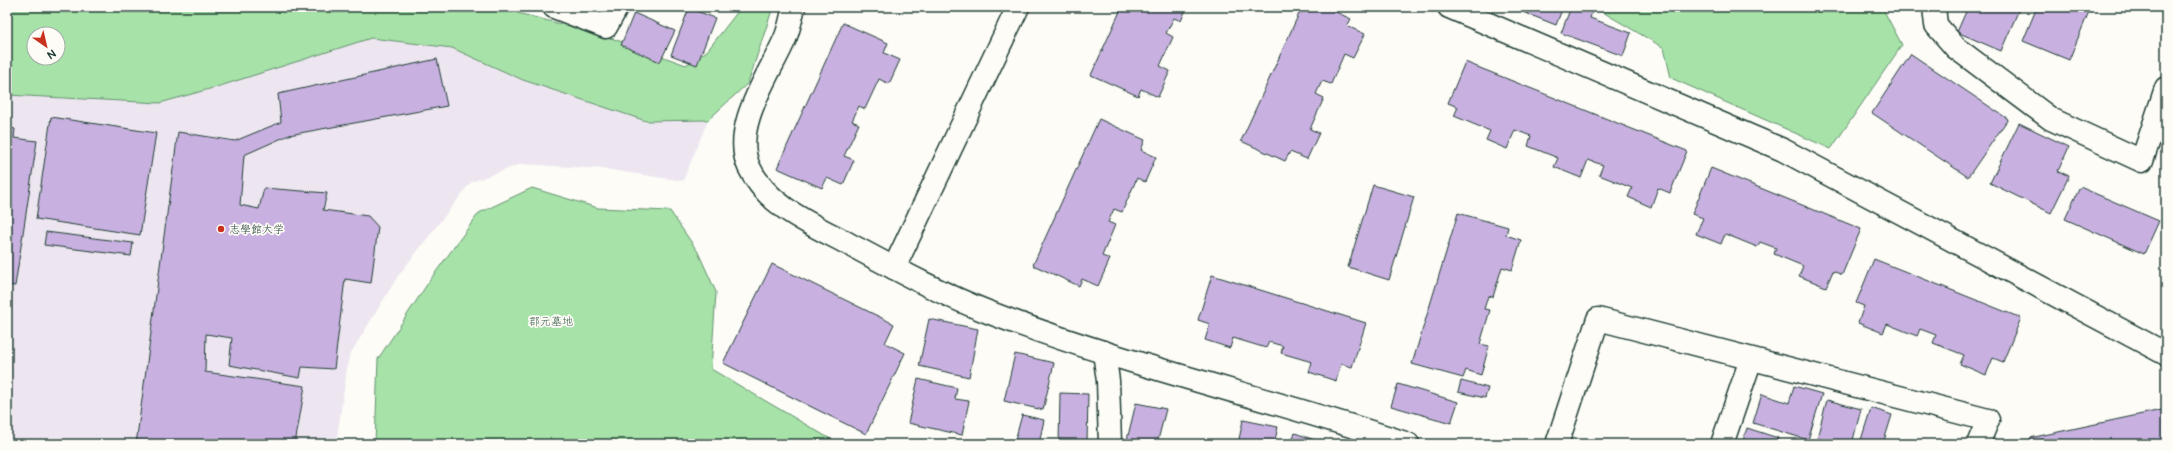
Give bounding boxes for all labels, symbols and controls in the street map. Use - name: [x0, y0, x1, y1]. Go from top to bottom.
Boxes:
- north arrow: [26, 26, 66, 66]
- text: N: [44, 46, 58, 62]
- place label: 志學館大学: [229, 223, 284, 236]
- marker: 志學館大学: [216, 224, 226, 234]
- park label: 郡元墓地: [529, 315, 573, 328]

